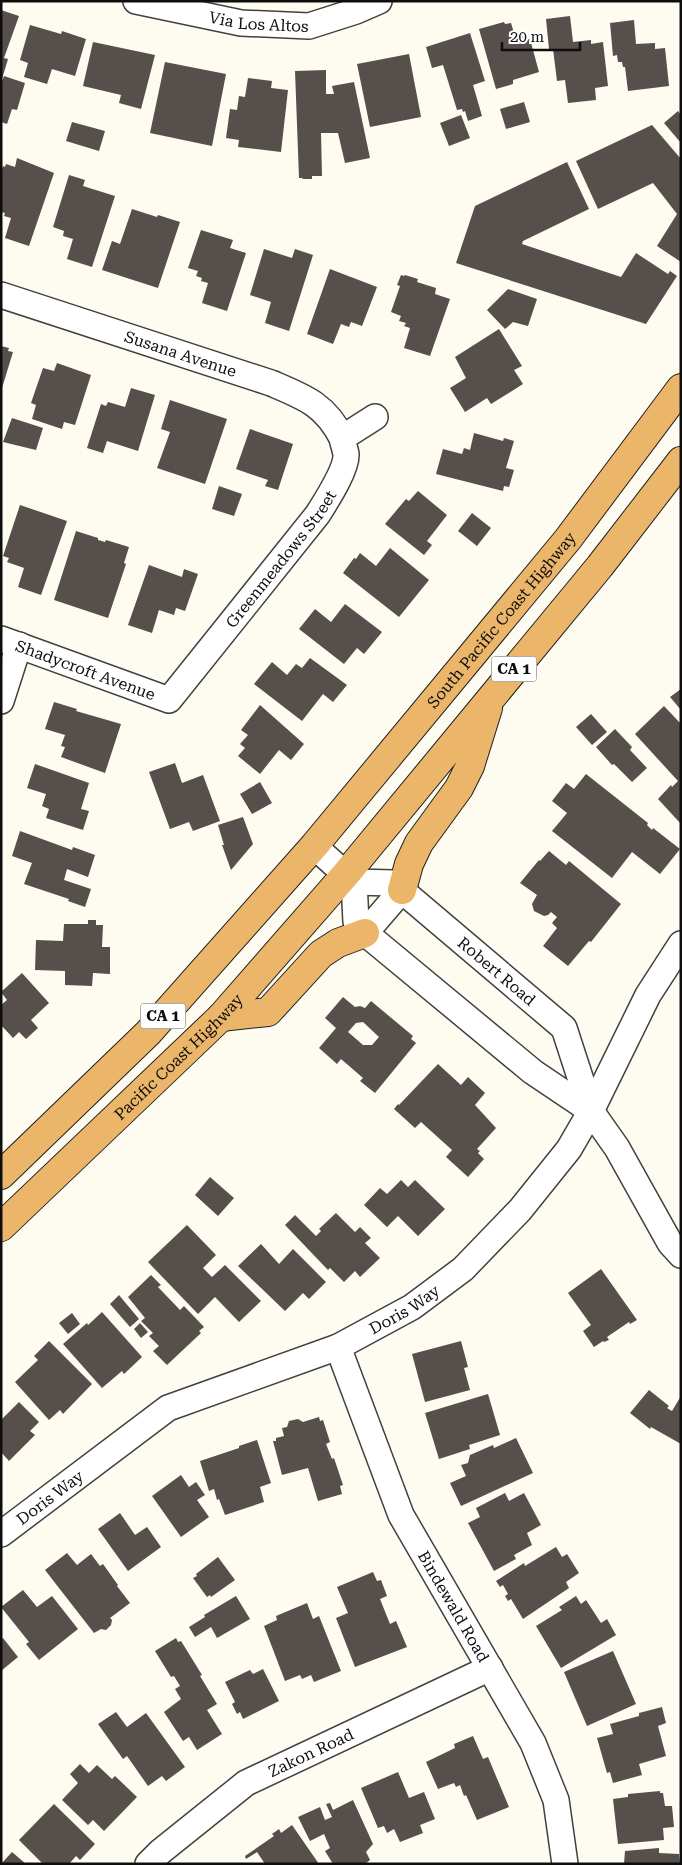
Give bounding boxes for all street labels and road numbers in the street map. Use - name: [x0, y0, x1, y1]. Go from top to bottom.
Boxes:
- street label: Via Los Altos: [207, 7, 310, 35]
- street label: Susana Avenue: [122, 326, 239, 381]
- street label: Greenmeadows Street: [221, 487, 340, 631]
- street label: South Pacific Coast Highway: [423, 528, 580, 712]
- street label: Shadycroft Avenue: [13, 636, 158, 704]
- road number: CA 1: [492, 656, 536, 682]
- street label: Robert Road: [454, 933, 540, 1009]
- street label: Pacific Coast Highway: [110, 989, 247, 1123]
- road number: CA 1: [140, 1004, 186, 1028]
- street label: Doris Way: [366, 1280, 443, 1338]
- street label: Doris Way: [12, 1466, 87, 1529]
- street label: Bindewald Road: [414, 1547, 494, 1665]
- street label: Zakon Road: [265, 1724, 357, 1781]

